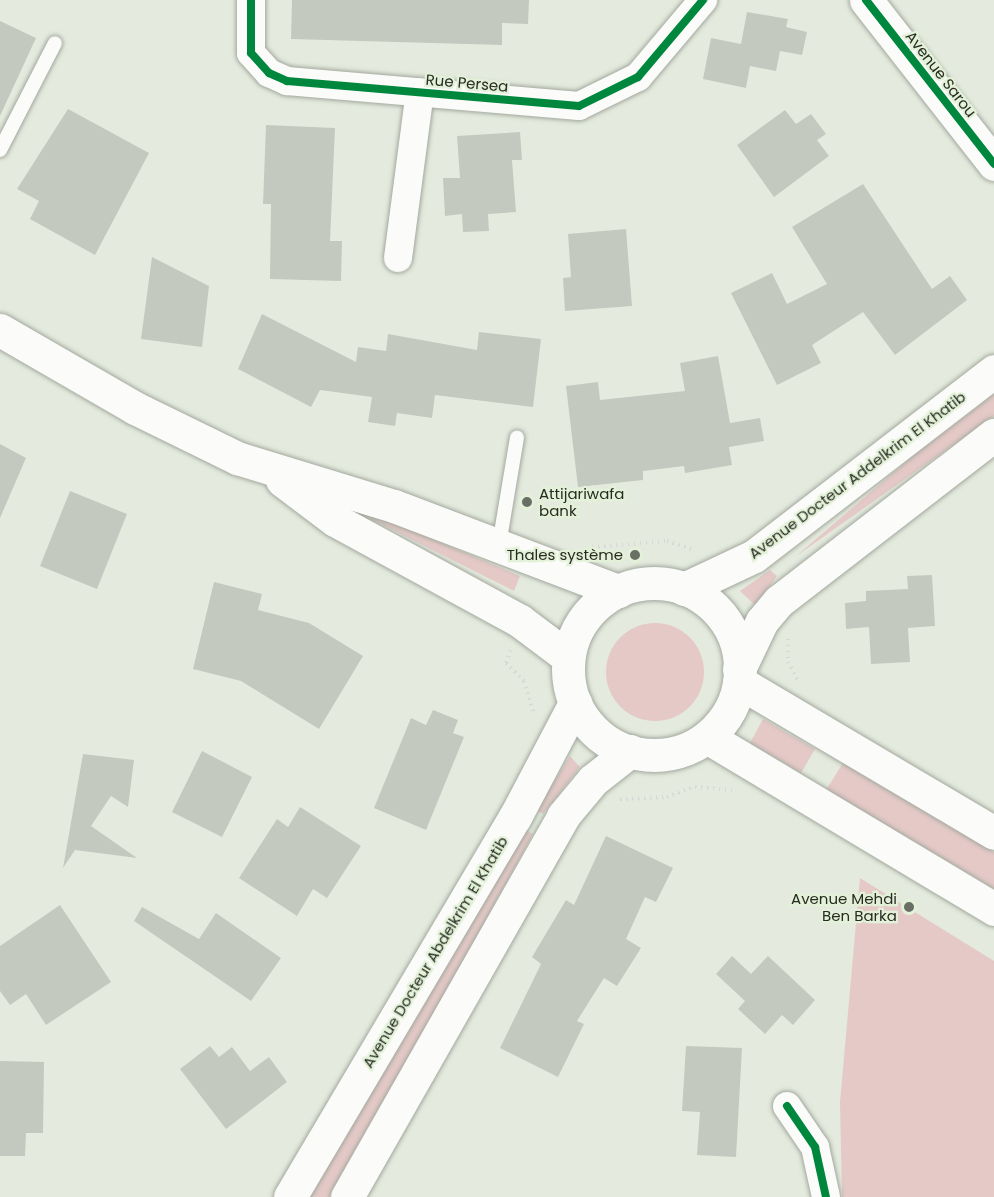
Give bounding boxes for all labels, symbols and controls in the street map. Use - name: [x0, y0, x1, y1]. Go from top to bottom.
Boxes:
- street label: Avenue Sarou: [902, 27, 980, 121]
- street label: Rue Persea: [425, 70, 509, 96]
- street label: Avenue Docteur Addelkrim El Khatib: [745, 388, 969, 562]
- place label: Attijariwafa bank: [539, 484, 624, 519]
- marker: Attijariwafa bank: [520, 495, 534, 509]
- place label: Thales système: [507, 546, 623, 564]
- marker: Thales système: [628, 548, 642, 562]
- street label: Avenue Docteur Abdelkrim El Khatib: [359, 833, 511, 1071]
- place label: Avenue Mehdi Ben Barka: [791, 889, 897, 924]
- marker: Avenue Mehdi Ben Barka: [902, 900, 916, 914]

